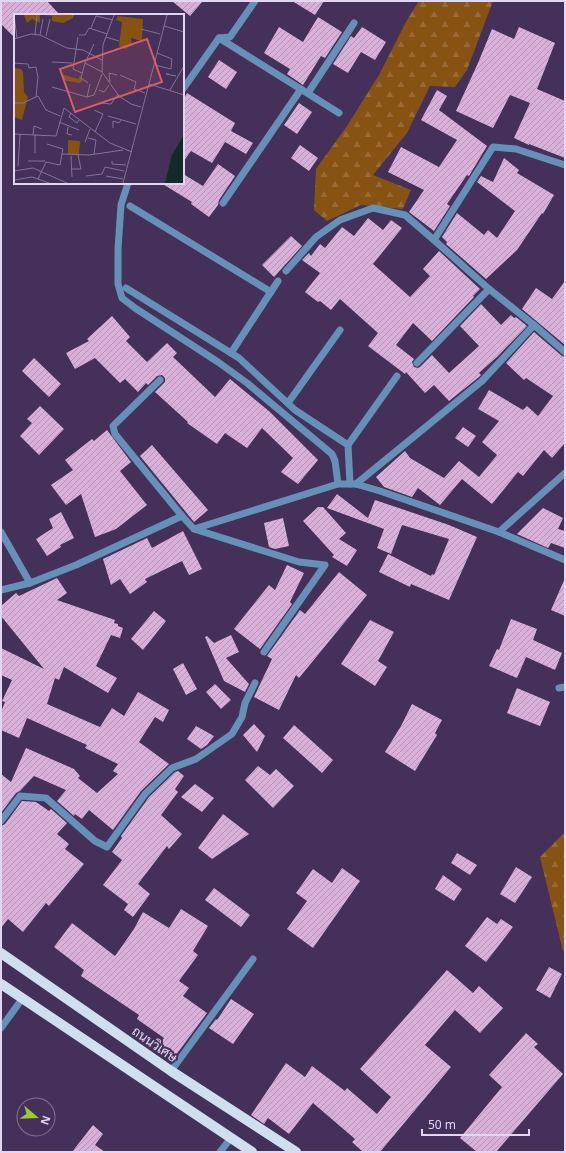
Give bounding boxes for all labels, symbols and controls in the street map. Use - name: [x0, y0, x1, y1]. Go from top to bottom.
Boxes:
- inset map: [14, 14, 184, 184]
- street label: ถนนวิเศษ: [129, 1022, 181, 1066]
- north arrow: [16, 1097, 56, 1137]
- scale bar: [422, 1111, 529, 1137]
- text: N: [37, 1114, 54, 1127]
- text: 50 m: [428, 1116, 456, 1133]

